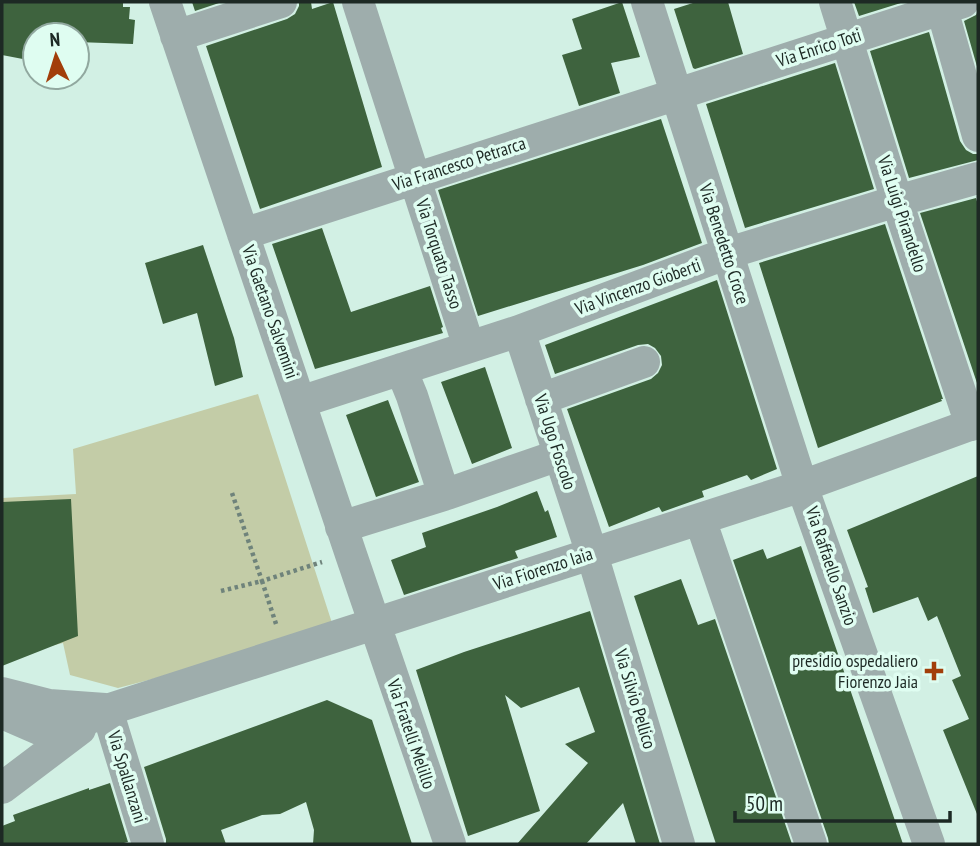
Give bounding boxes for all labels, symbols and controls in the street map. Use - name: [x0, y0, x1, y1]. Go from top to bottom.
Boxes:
- north arrow: [21, 21, 91, 91]
- street label: Via Enrico Toti: [773, 23, 864, 72]
- text: N: [49, 27, 61, 51]
- street label: Via Francesco Petrarca: [388, 131, 528, 196]
- street label: Via Luigi Pirandello: [873, 152, 932, 275]
- street label: Via Benedetto Croce: [694, 180, 755, 307]
- street label: Via Torquato Tasso: [411, 195, 468, 312]
- street label: Via Gaetano Salvemini: [237, 241, 304, 381]
- street label: Via Vincenzo Gioberti: [571, 253, 704, 320]
- street label: Via Ugo Foscolo: [529, 390, 582, 493]
- street label: Via Raffaello Sanzio: [800, 503, 863, 628]
- street label: Via Fiorenzo Iaia: [489, 542, 595, 596]
- street label: Via Silvio Pellico: [609, 645, 662, 752]
- place label: presidio ospedaliero Fiorenzo Jaia: [792, 649, 918, 693]
- marker: presidio ospedaliero Fiorenzo Jaia: [924, 661, 944, 681]
- street label: Via Fratelli Melillo: [382, 675, 441, 792]
- street label: Via Spallanzani: [102, 727, 152, 826]
- scale bar: [735, 780, 950, 824]
- text: 50 m: [746, 790, 783, 817]

